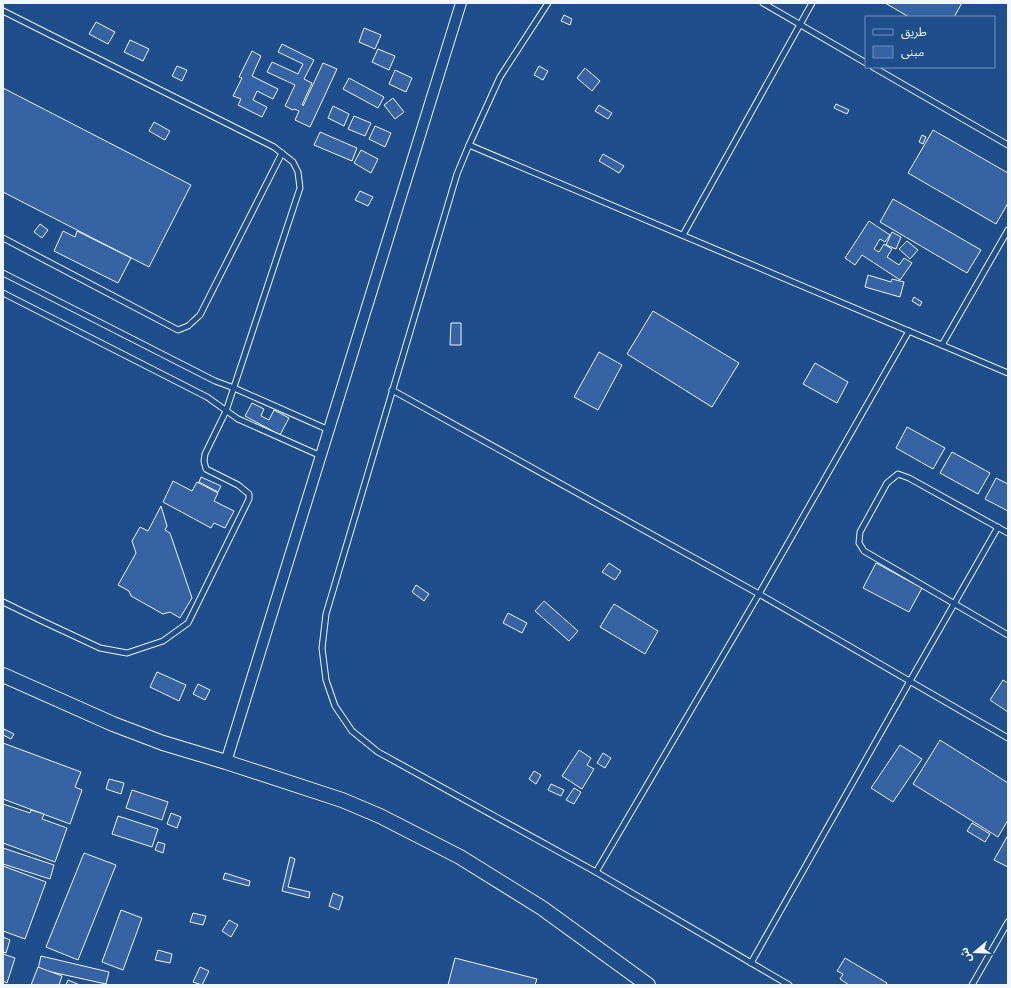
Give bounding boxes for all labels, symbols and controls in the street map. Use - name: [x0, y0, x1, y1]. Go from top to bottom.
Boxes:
- legend: [865, 16, 995, 68]
- text: طريق: [901, 25, 927, 40]
- text: مبنى: [901, 45, 924, 59]
- north arrow: [955, 932, 995, 972]
- text: ش: [957, 946, 975, 964]

